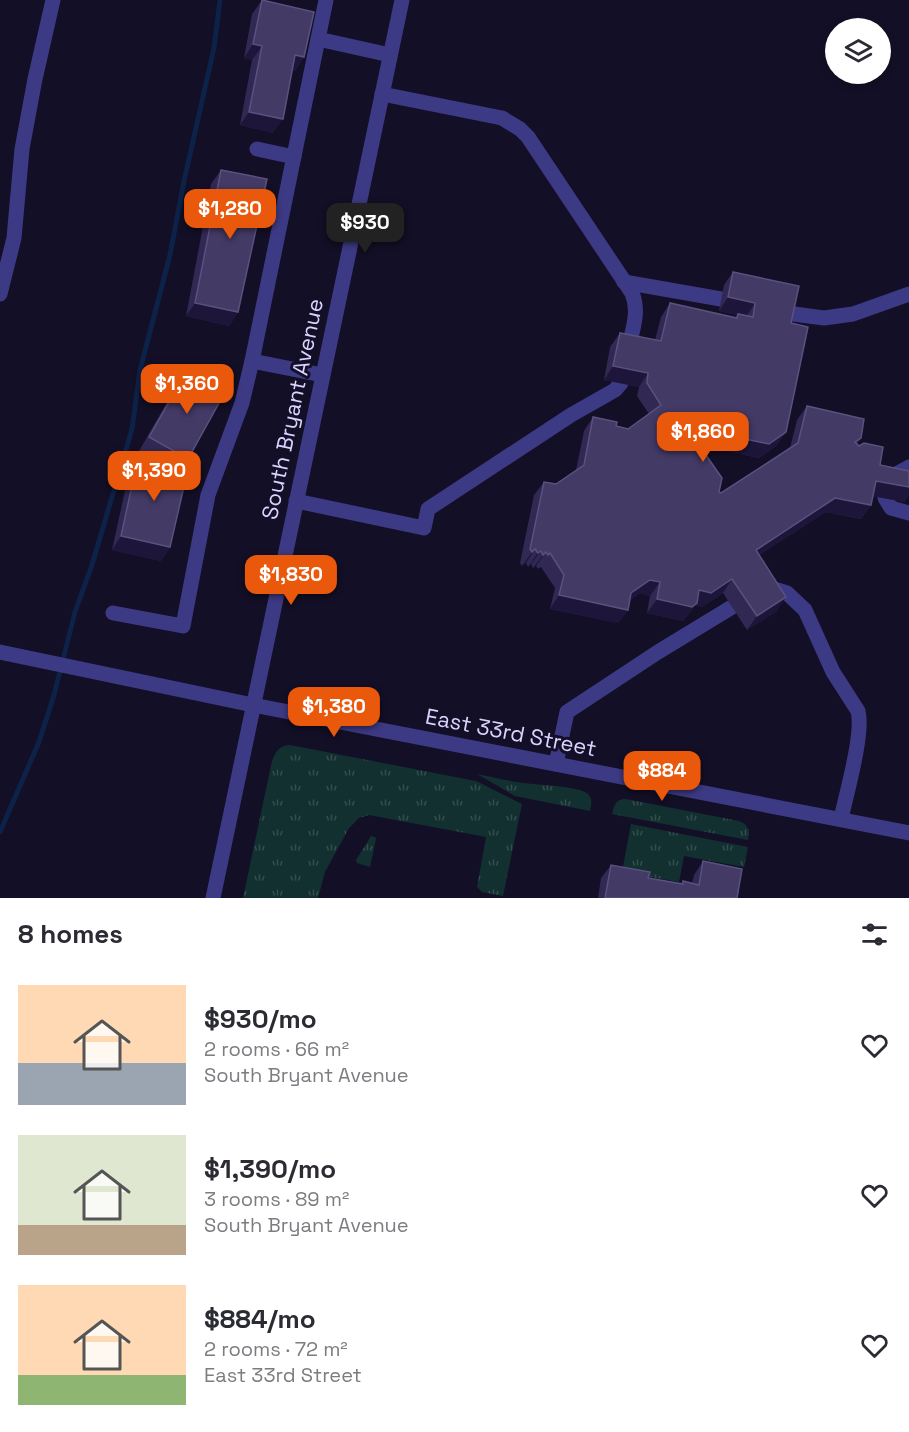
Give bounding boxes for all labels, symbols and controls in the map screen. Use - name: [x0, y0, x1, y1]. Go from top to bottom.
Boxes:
- map controls: [825, 18, 891, 84]
- button: layers: [825, 18, 891, 84]
- pin: $1,280: [181, 189, 279, 240]
- text: $1,280: [198, 195, 262, 221]
- pin: $930: [329, 203, 401, 254]
- text: $930: [340, 209, 390, 235]
- street label: South Bryant Avenue: [255, 296, 329, 522]
- pin: $1,360: [138, 364, 236, 415]
- text: $1,360: [155, 370, 219, 396]
- pin: $1,860: [654, 412, 752, 463]
- text: $1,860: [671, 418, 735, 444]
- pin: $1,390: [105, 451, 203, 502]
- text: $1,390: [122, 457, 186, 483]
- pin: $1,830: [242, 555, 340, 606]
- text: $1,830: [259, 561, 323, 587]
- pin: $1,380: [285, 687, 383, 738]
- text: $1,380: [302, 693, 366, 719]
- street label: East 33rd Street: [423, 702, 599, 762]
- pin: $884: [626, 751, 698, 802]
- text: $884: [638, 757, 686, 783]
- text: 8 homes: [18, 917, 123, 951]
- icon: filters: [858, 918, 891, 951]
- text: $930/mo: [204, 1002, 317, 1036]
- icon: home: [66, 1009, 138, 1081]
- icon: heart: [858, 1029, 891, 1062]
- text: 2 rooms · 66 m²: [204, 1036, 349, 1062]
- text: South Bryant Avenue: [204, 1062, 409, 1088]
- text: $1,390/mo: [204, 1152, 336, 1186]
- icon: home: [66, 1159, 138, 1231]
- icon: heart: [858, 1179, 891, 1212]
- text: 3 rooms · 89 m²: [204, 1186, 349, 1212]
- text: South Bryant Avenue: [204, 1212, 409, 1238]
- text: $884/mo: [204, 1302, 316, 1336]
- icon: home: [66, 1309, 138, 1381]
- icon: heart: [858, 1329, 891, 1362]
- text: 2 rooms · 72 m²: [204, 1336, 348, 1362]
- text: East 33rd Street: [204, 1362, 362, 1388]

